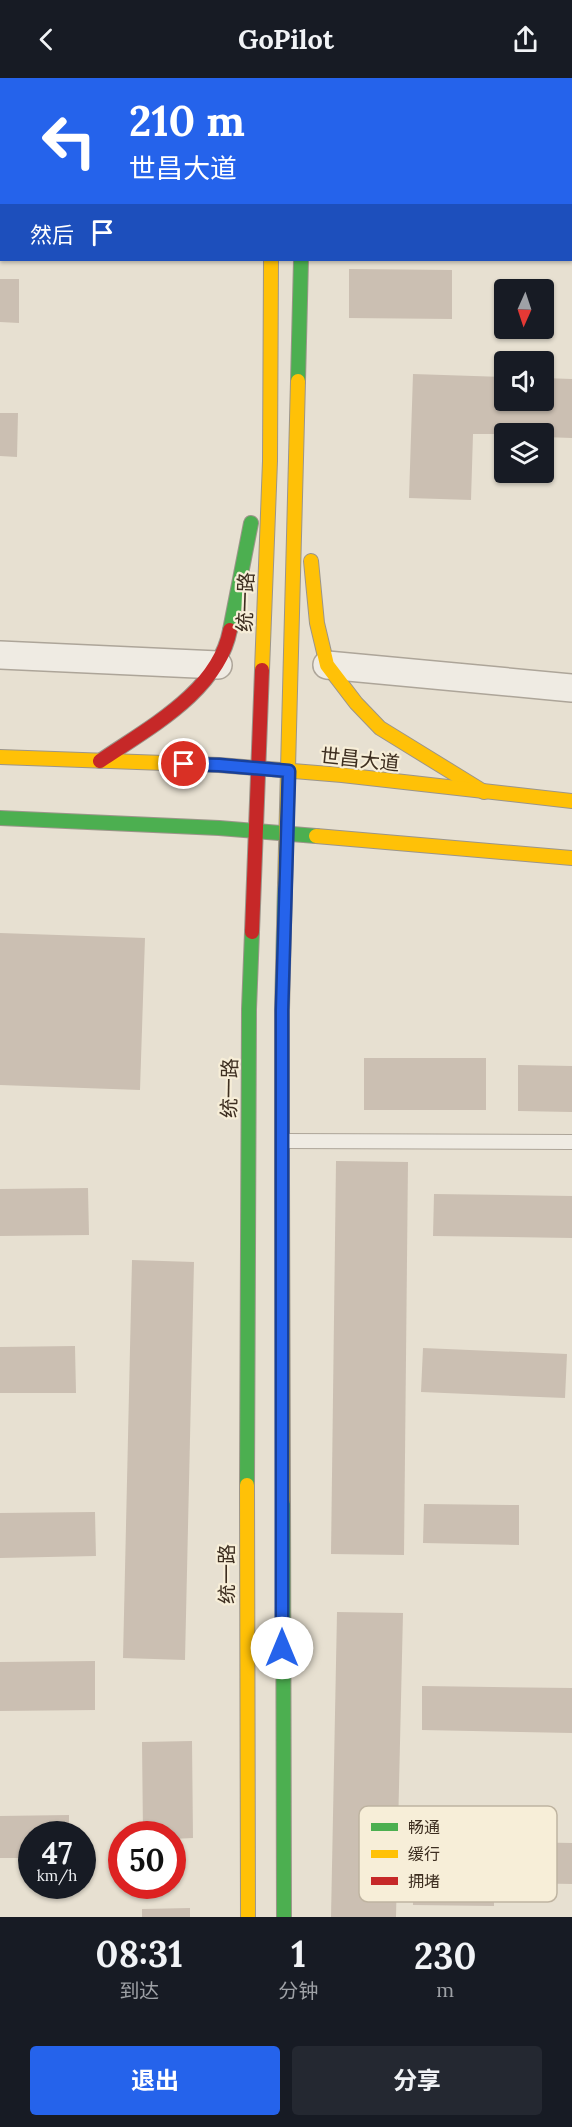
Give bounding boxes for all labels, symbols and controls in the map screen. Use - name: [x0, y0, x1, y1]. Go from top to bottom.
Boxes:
- text: GoPilot: [238, 22, 334, 56]
- icon: back: [30, 23, 63, 56]
- icon: share: [509, 23, 542, 56]
- text: 210 m: [129, 94, 245, 148]
- icon: left: [30, 102, 108, 180]
- text: 世昌大道: [129, 151, 237, 185]
- icon: arrive: [86, 216, 119, 249]
- text: 然后: [30, 221, 74, 249]
- north arrow: [494, 279, 554, 339]
- map controls: [494, 279, 554, 483]
- button: sound: [494, 351, 554, 411]
- button: layers: [494, 423, 554, 483]
- street label: 统一路: [231, 572, 259, 632]
- pin: [158, 738, 209, 789]
- street label: 世昌大道: [319, 742, 401, 776]
- icon: arrive: [167, 747, 200, 780]
- street label: 统一路: [216, 1058, 242, 1118]
- street label: 统一路: [214, 1544, 239, 1604]
- position arrow: [250, 1616, 314, 1680]
- legend: [359, 1806, 557, 1902]
- text: 畅通: [408, 1817, 440, 1837]
- speed limit sign: 50: [108, 1821, 186, 1899]
- text: 47: [42, 1834, 72, 1872]
- text: 缓行: [408, 1844, 440, 1864]
- text: km/h: [37, 1866, 77, 1885]
- text: 拥堵: [408, 1871, 440, 1891]
- text: 08:31: [96, 1931, 183, 1977]
- text: 1: [291, 1931, 306, 1977]
- text: 230: [414, 1933, 476, 1979]
- text: m: [436, 1977, 454, 2002]
- text: 到达: [119, 1978, 159, 2003]
- text: 分钟: [278, 1978, 318, 2003]
- button: 退出: [30, 2046, 280, 2115]
- button: 分享: [292, 2046, 542, 2115]

